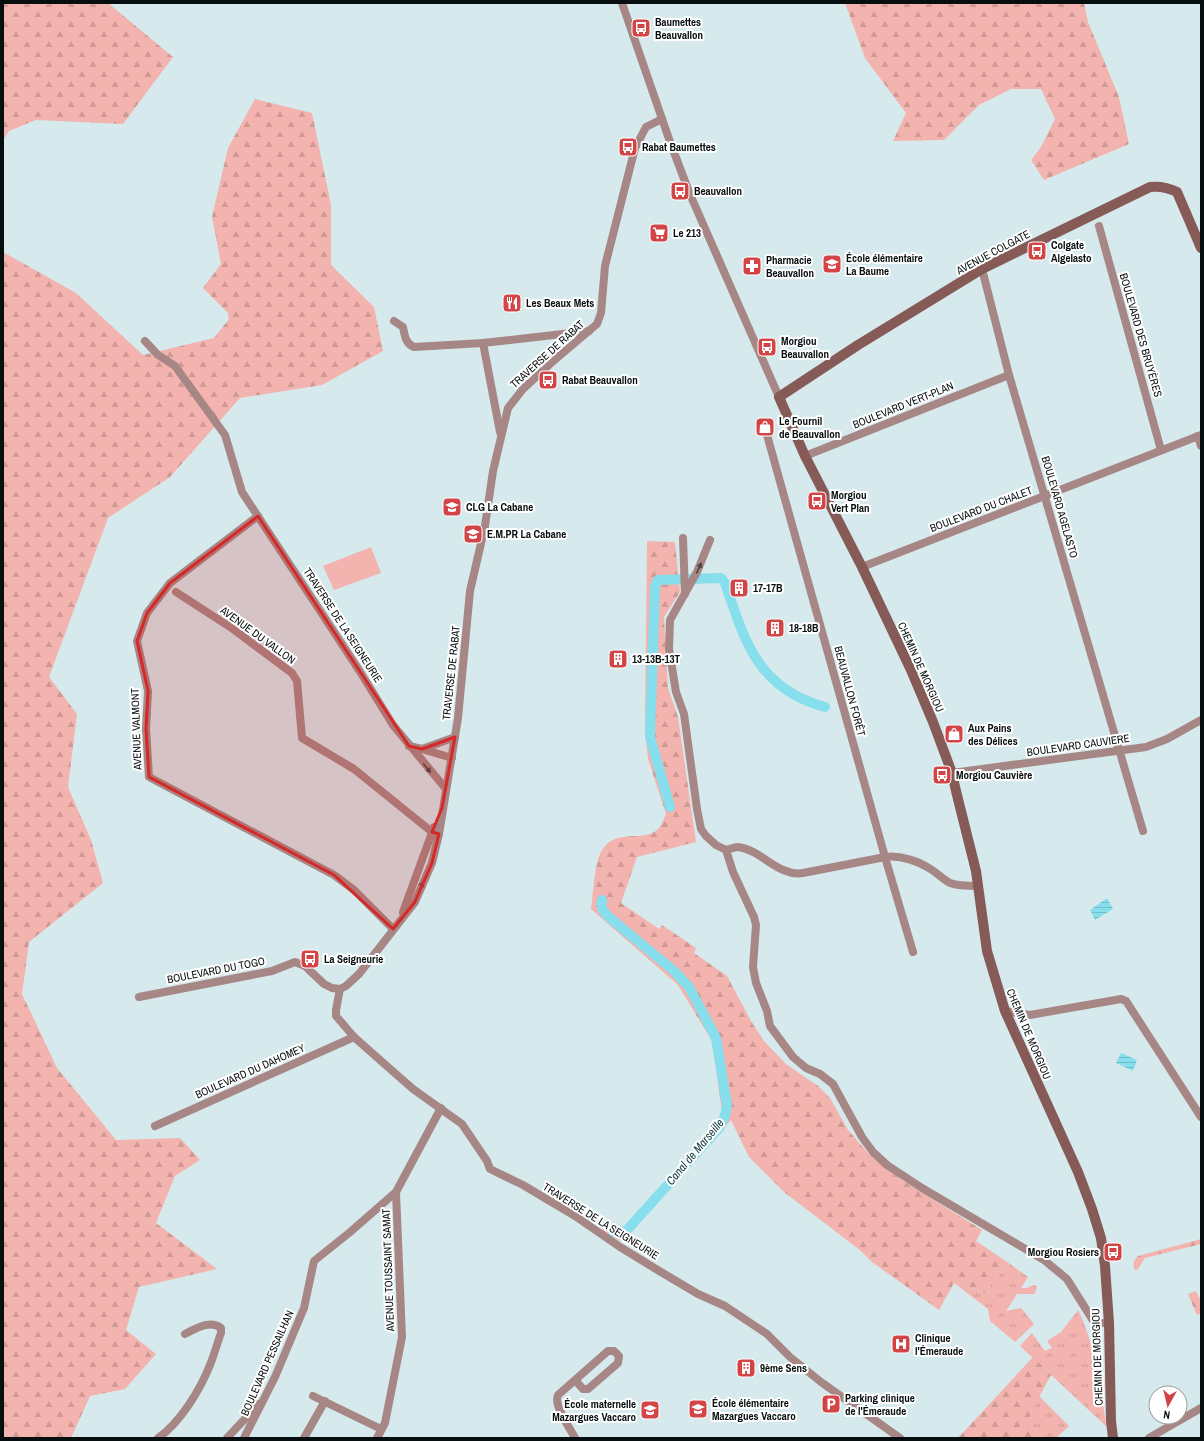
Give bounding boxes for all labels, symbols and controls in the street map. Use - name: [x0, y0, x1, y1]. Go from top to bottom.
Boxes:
- place label: Baumettes Beauvallon: [655, 15, 703, 42]
- bus stop icon: Baumettes Beauvallon: [630, 17, 652, 39]
- bus stop icon: Rabat Baumettes: [617, 136, 639, 158]
- place label: Rabat Baumettes: [642, 140, 716, 154]
- bus stop icon: Beauvallon: [669, 180, 691, 202]
- place label: Beauvallon: [694, 184, 742, 198]
- supermarket icon: Le 213: [648, 222, 670, 244]
- place label: Le 213: [673, 226, 701, 240]
- street label: AVENUE COLGATE: [953, 227, 1032, 278]
- place label: Colgate Algelasto: [1051, 238, 1092, 265]
- bus stop icon: Colgate Algelasto: [1026, 240, 1048, 262]
- place label: École élémentaire La Baume: [846, 251, 923, 278]
- place label: Pharmacie Beauvallon: [766, 253, 814, 280]
- school or university icon: École élémentaire La Baume: [821, 253, 843, 275]
- pharmacy icon: Pharmacie Beauvallon: [741, 255, 763, 277]
- street label: BOULEVARD DES BRUYÈRES: [1117, 271, 1165, 399]
- restaurant icon: Les Beaux Mets: [501, 292, 523, 314]
- place label: Les Beaux Mets: [526, 296, 594, 310]
- street label: TRAVERSE DE RABAT: [507, 317, 587, 391]
- place label: Morgiou Beauvallon: [781, 334, 829, 361]
- bus stop icon: Morgiou Beauvallon: [756, 336, 778, 358]
- bus stop icon: Rabat Beauvallon: [537, 369, 559, 391]
- place label: Rabat Beauvallon: [562, 373, 638, 387]
- street label: BOULEVARD VERT-PLAN: [851, 378, 955, 432]
- place label: Le Fournil de Beauvallon: [779, 414, 840, 441]
- shop icon: Le Fournil de Beauvallon: [754, 416, 776, 438]
- street label: BOULEVARD AGELASTO: [1039, 454, 1081, 560]
- street label: BOULEVARD DU CHALET: [928, 483, 1035, 535]
- place label: Morgiou Vert Plan: [831, 488, 869, 515]
- bus stop icon: Morgiou Vert Plan: [806, 490, 828, 512]
- school or university icon: CLG La Cabane: [441, 496, 463, 518]
- place label: CLG La Cabane: [466, 500, 533, 514]
- school or university icon: E.M.PR La Cabane: [462, 523, 484, 545]
- place label: E.M.PR La Cabane: [487, 527, 566, 541]
- one-way arrow: [696, 562, 702, 574]
- street label: TRAVERSE DE LA SEIGNEURIE: [301, 565, 385, 685]
- building icon: 17-17B: [728, 577, 750, 599]
- place label: 17-17B: [753, 581, 783, 595]
- street label: AVENUE DU VALLON: [217, 602, 298, 667]
- building icon: 18-18B: [764, 617, 786, 639]
- street label: CHEMIN DE MORGIOU: [895, 620, 947, 714]
- place label: 18-18B: [789, 621, 819, 635]
- street label: TRAVERSE DE RABAT: [439, 625, 463, 721]
- street label: BEAUVALLON FORÊT: [831, 644, 869, 738]
- building icon: 13-13B-13T: [607, 648, 629, 670]
- place label: 13-13B-13T: [632, 652, 681, 666]
- street label: AVENUE VALMONT: [128, 687, 144, 771]
- place label: Aux Pains des Délices: [968, 721, 1018, 748]
- shop icon: Aux Pains des Délices: [943, 723, 965, 745]
- street label: BOULEVARD CAUVIERE: [1026, 731, 1130, 759]
- one-way arrow: [423, 762, 432, 773]
- bus stop icon: Morgiou Cauvière: [931, 764, 953, 786]
- place label: Morgiou Cauvière: [956, 768, 1032, 782]
- one-way arrow: [418, 882, 424, 893]
- bus stop icon: La Seigneurie: [299, 948, 321, 970]
- place label: La Seigneurie: [324, 952, 383, 966]
- street label: BOULEVARD DU TOGO: [166, 954, 266, 986]
- street label: CHEMIN DE MORGIOU: [1004, 987, 1054, 1081]
- street label: BOULEVARD DU DAHOMEY: [193, 1040, 307, 1102]
- water label: Canal de Marseille: [663, 1115, 728, 1189]
- street label: TRAVERSE DE LA SEIGNEURIE: [540, 1180, 662, 1262]
- street label: AVENUE TOUSSAINT SAMAT: [379, 1208, 397, 1333]
- bus stop icon: Morgiou Rosiers: [1102, 1241, 1124, 1263]
- place label: Morgiou Rosiers: [1028, 1245, 1099, 1259]
- street label: BOULEVARD PESSAILHAN: [237, 1308, 297, 1418]
- street label: CHEMIN DE MORGIOU: [1088, 1308, 1106, 1406]
- place label: Clinique l'Émeraude: [915, 1331, 963, 1358]
- hospital icon: Clinique l'Émeraude: [890, 1333, 912, 1355]
- building icon: 9ème Sens: [735, 1357, 757, 1379]
- place label: 9ème Sens: [760, 1361, 807, 1375]
- north arrow: [1148, 1385, 1188, 1425]
- place label: Parking clinique de l'Émeraude: [845, 1391, 915, 1418]
- parking icon: Parking clinique de l'Émeraude: [820, 1393, 842, 1415]
- place label: École élémentaire Mazargues Vaccaro: [712, 1396, 796, 1423]
- place label: École maternelle Mazargues Vaccaro: [552, 1397, 636, 1424]
- school or university icon: École élémentaire Mazargues Vaccaro: [687, 1398, 709, 1420]
- school or university icon: École maternelle Mazargues Vaccaro: [639, 1399, 661, 1421]
- text: N: [1162, 1408, 1171, 1422]

